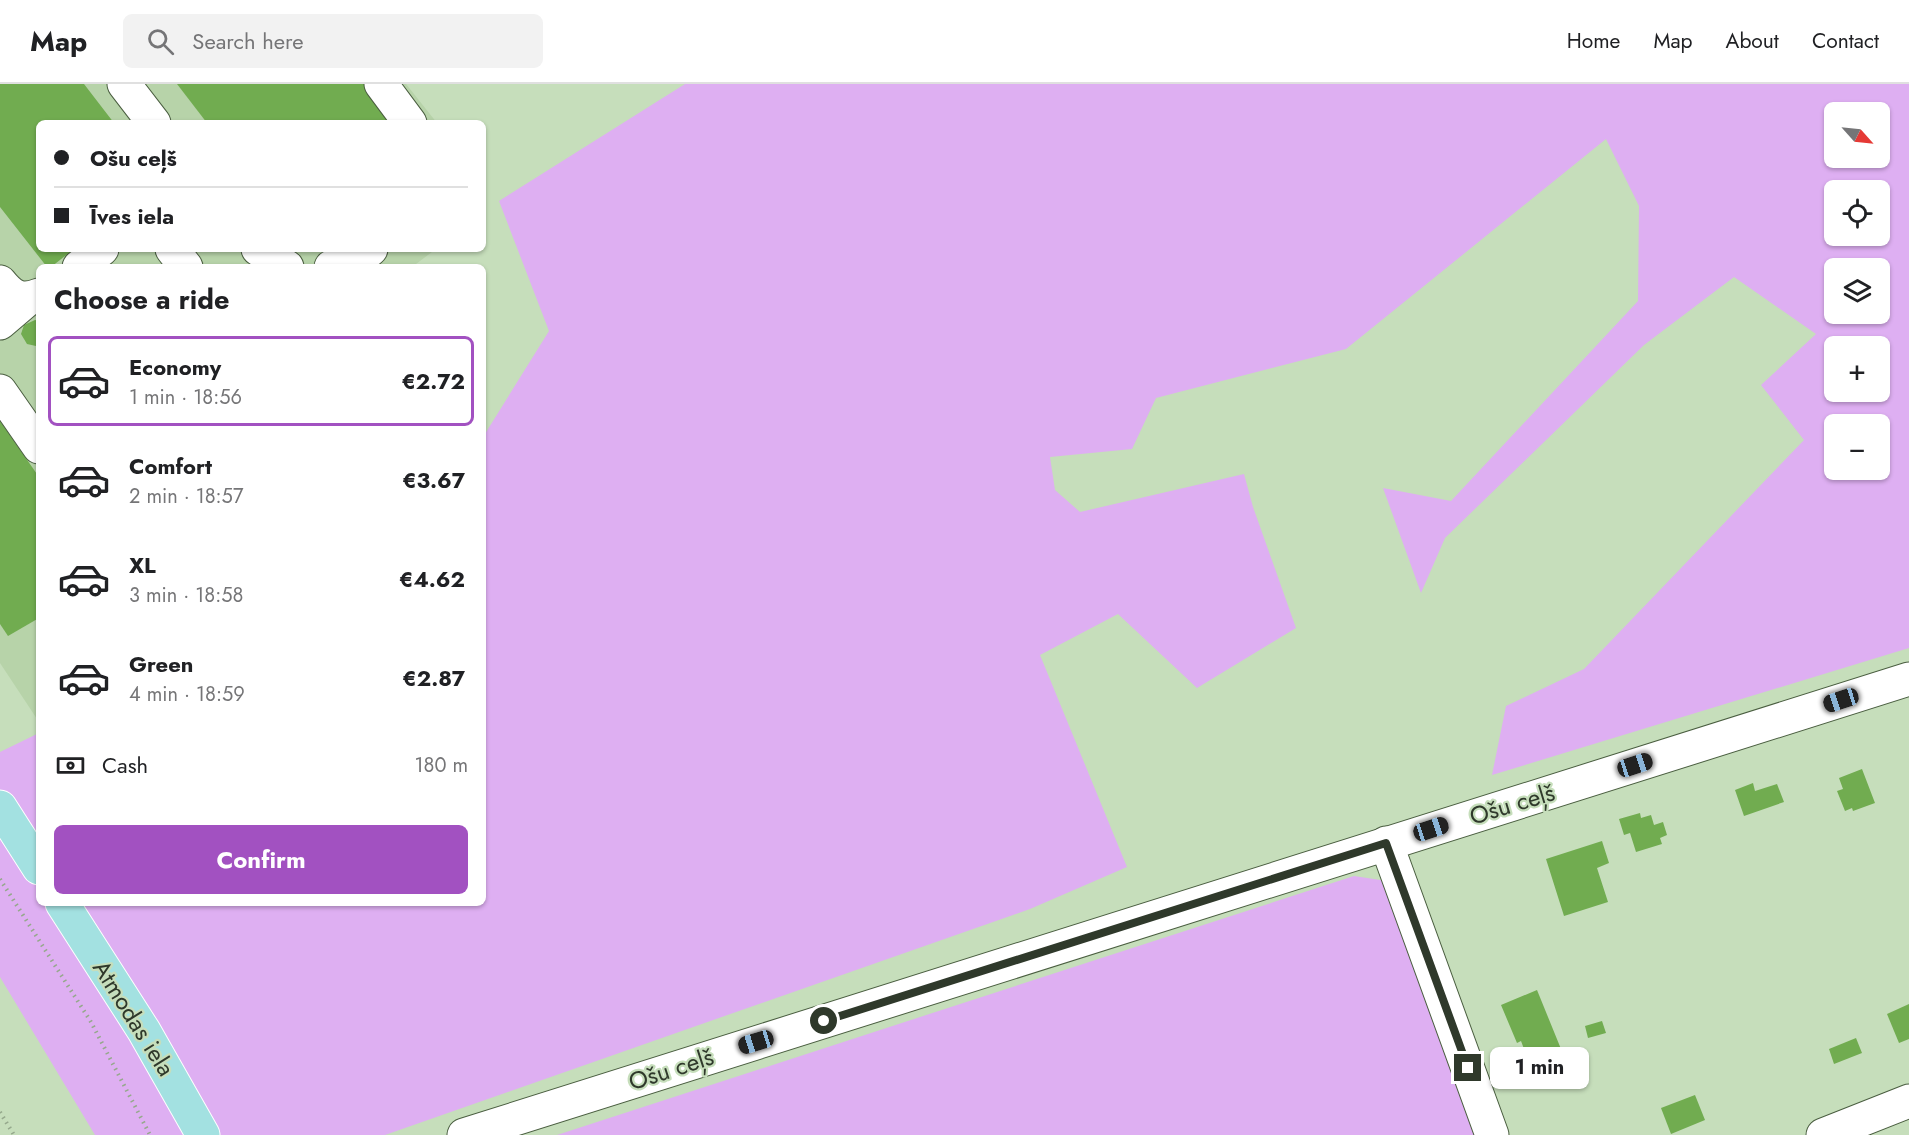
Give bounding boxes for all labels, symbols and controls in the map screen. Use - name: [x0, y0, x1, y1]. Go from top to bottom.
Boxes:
- search box: [123, 14, 543, 68]
- text: Map: [30, 21, 87, 62]
- icon: search: [144, 25, 177, 58]
- text: Search here: [192, 25, 304, 57]
- text: Home: [1567, 26, 1620, 56]
- text: Map: [1653, 26, 1693, 56]
- text: About: [1726, 26, 1779, 56]
- text: Contact: [1812, 26, 1879, 56]
- north arrow: [1824, 102, 1890, 168]
- map controls: [1824, 102, 1890, 480]
- text: Ošu ceļš: [90, 142, 177, 174]
- button: locate: [1824, 180, 1890, 246]
- text: Īves iela: [90, 200, 174, 232]
- button: layers: [1824, 258, 1890, 324]
- text: Choose a ride: [54, 280, 229, 319]
- button: +: [1824, 336, 1890, 402]
- text: Economy: [129, 351, 221, 383]
- icon: car: [57, 354, 111, 408]
- text: €2.72: [401, 365, 465, 397]
- text: 1 min · 18:56: [129, 383, 242, 412]
- button: −: [1824, 414, 1890, 480]
- text: Comfort: [129, 450, 212, 482]
- icon: car: [57, 453, 111, 507]
- text: €3.67: [402, 464, 465, 496]
- text: 2 min · 18:57: [129, 482, 243, 511]
- text: XL: [129, 549, 156, 581]
- icon: car: [57, 552, 111, 606]
- text: €4.62: [399, 563, 465, 595]
- text: 3 min · 18:58: [129, 581, 243, 610]
- text: Green: [129, 648, 193, 680]
- icon: car: [57, 651, 111, 705]
- text: €2.87: [402, 662, 465, 694]
- text: 4 min · 18:59: [129, 680, 245, 709]
- car: [1821, 686, 1861, 714]
- icon: cash: [54, 749, 87, 782]
- text: Cash: [102, 749, 148, 781]
- text: 180 m: [414, 751, 468, 780]
- car: [1615, 751, 1655, 779]
- street label: Ošu ceļš: [1465, 774, 1559, 834]
- car: [1411, 815, 1451, 843]
- button: Confirm: [54, 825, 468, 894]
- street label: Atmodas iela: [84, 953, 184, 1083]
- route start: [810, 1007, 837, 1034]
- car: [736, 1028, 776, 1056]
- street label: Ošu ceļš: [624, 1039, 718, 1099]
- callout: 1 min: [1489, 1047, 1588, 1089]
- text: 1 min: [1515, 1053, 1564, 1082]
- route end: [1454, 1054, 1481, 1081]

